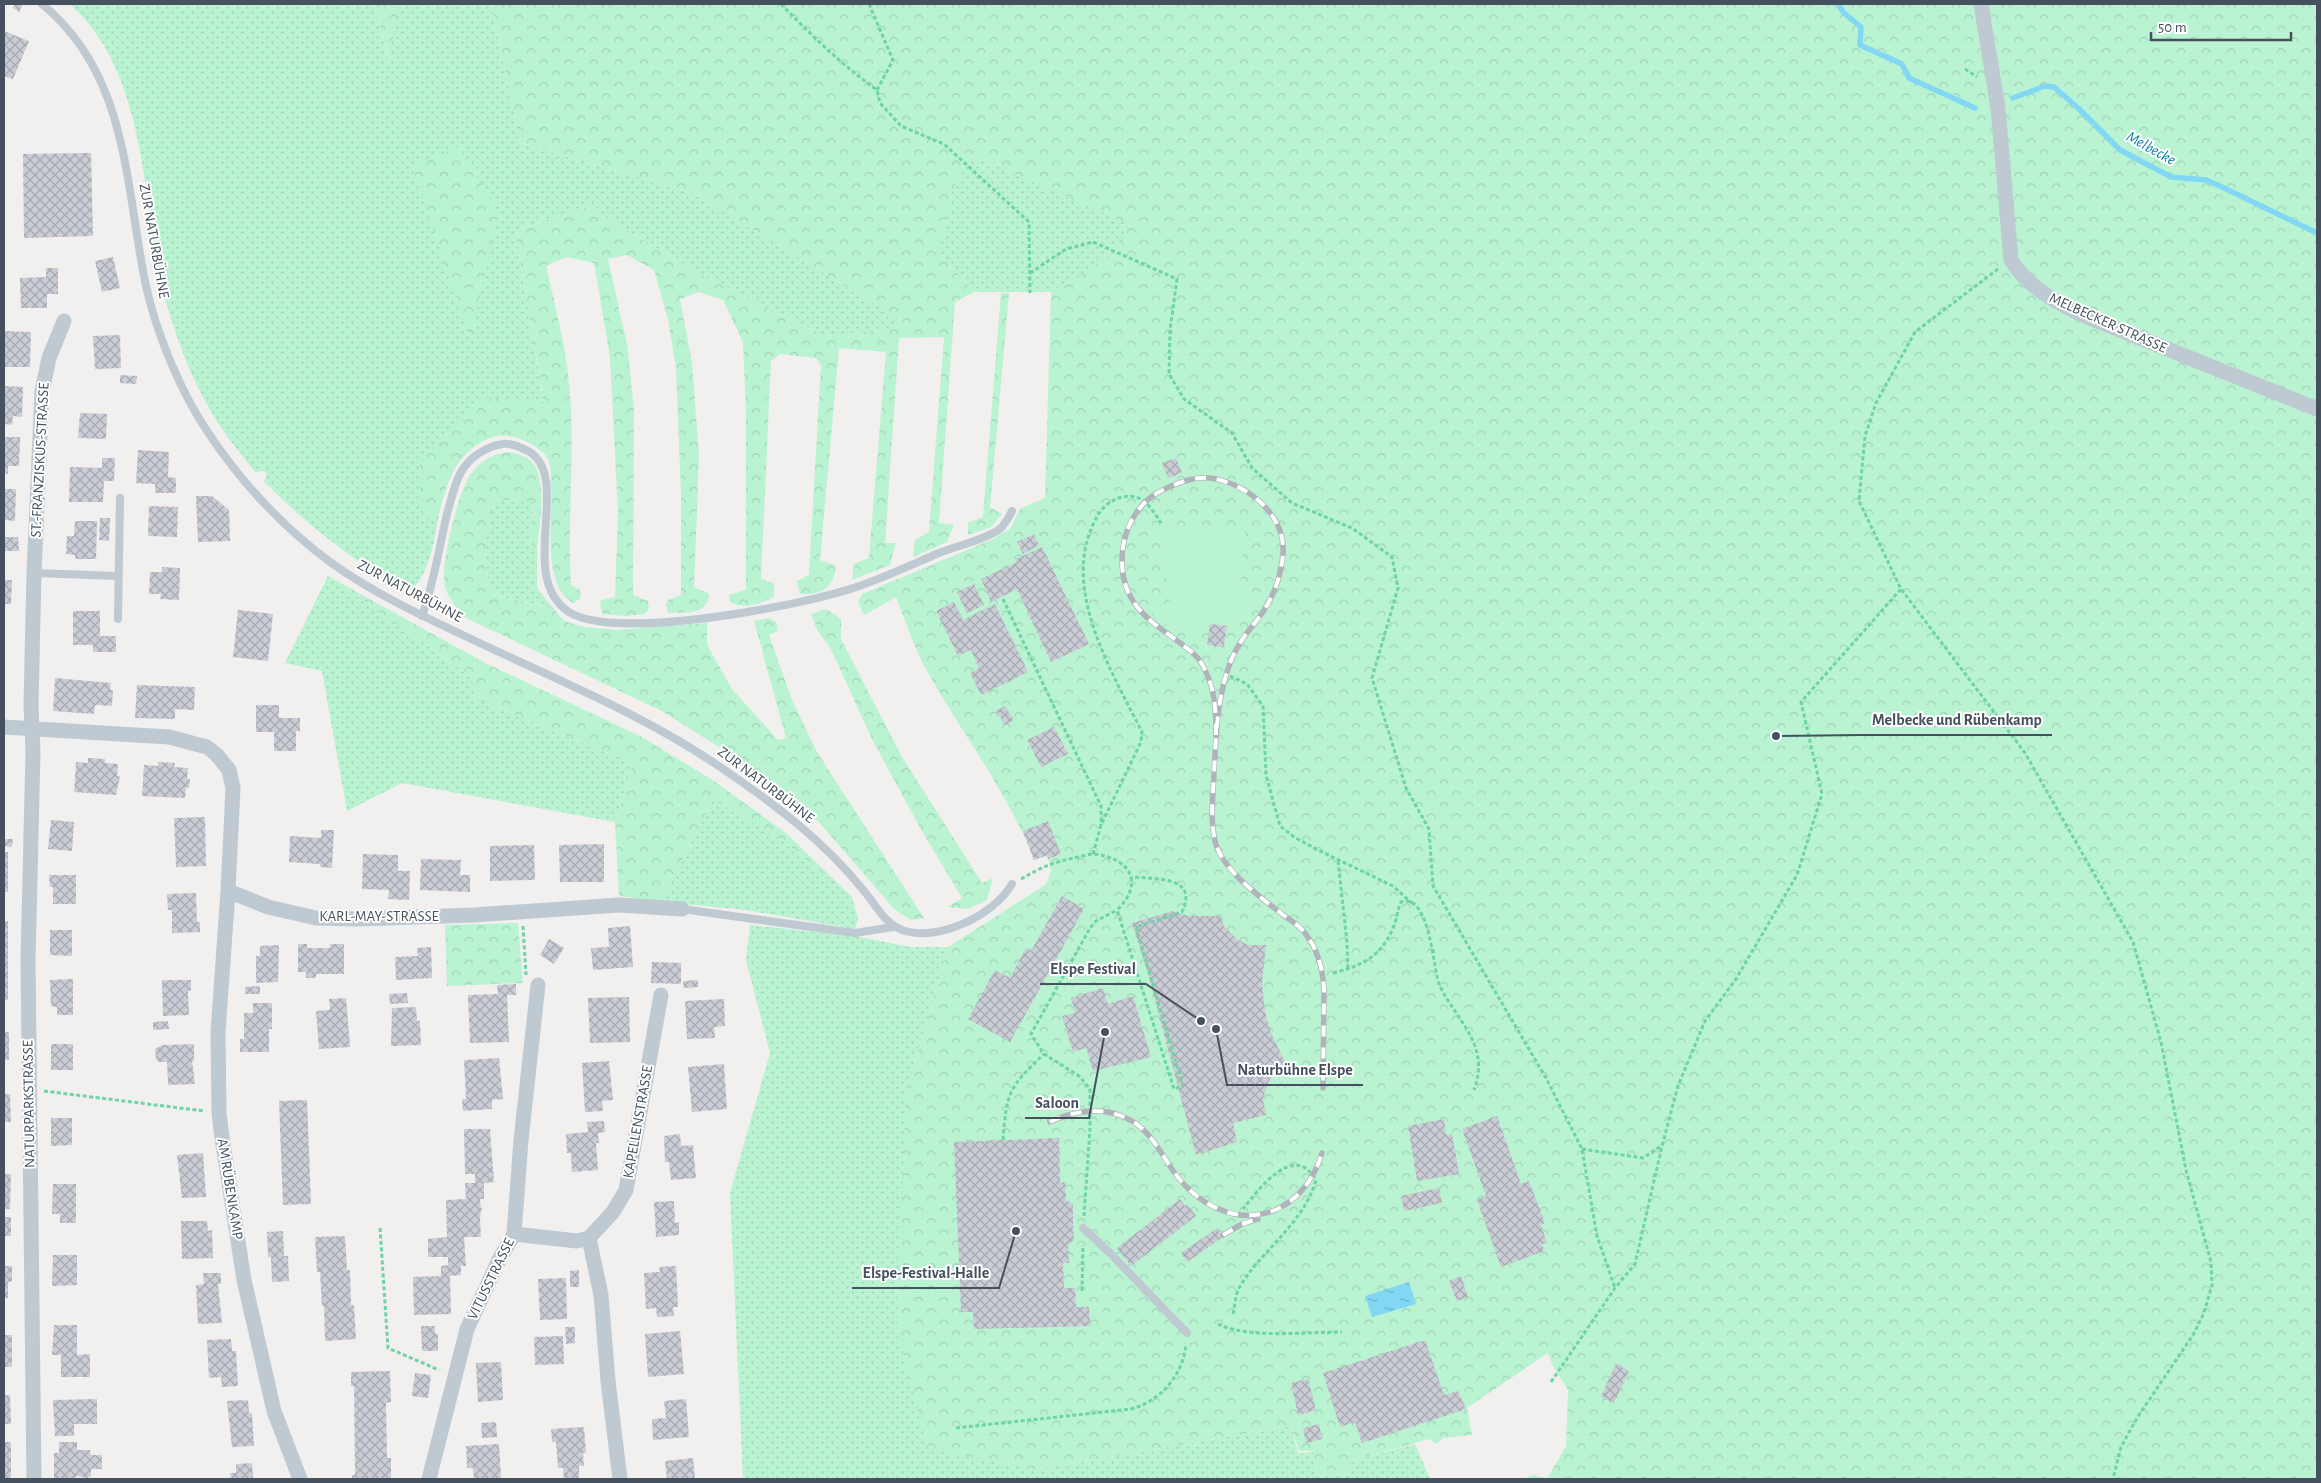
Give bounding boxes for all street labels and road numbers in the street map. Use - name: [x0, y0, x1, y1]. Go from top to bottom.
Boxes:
- street label: ZUR NATURBÜHNE: [137, 182, 173, 300]
- street label: MELBECKER STRASSE: [2047, 290, 2169, 356]
- street label: ST.-FRANZISKUS-STRASSE: [28, 382, 52, 538]
- street label: ZUR NATURBÜHNE: [355, 555, 466, 625]
- street label: ZUR NATURBÜHNE: [715, 742, 818, 826]
- street label: KARL-MAY-STRASSE: [319, 909, 439, 924]
- street label: NATURPARKSTRASSE: [20, 1040, 38, 1168]
- street label: KAPELLENSTRASSE: [621, 1064, 655, 1180]
- street label: AM RÜBENKAMP: [215, 1137, 247, 1241]
- street label: VITUSSTRASSE: [465, 1236, 517, 1322]

